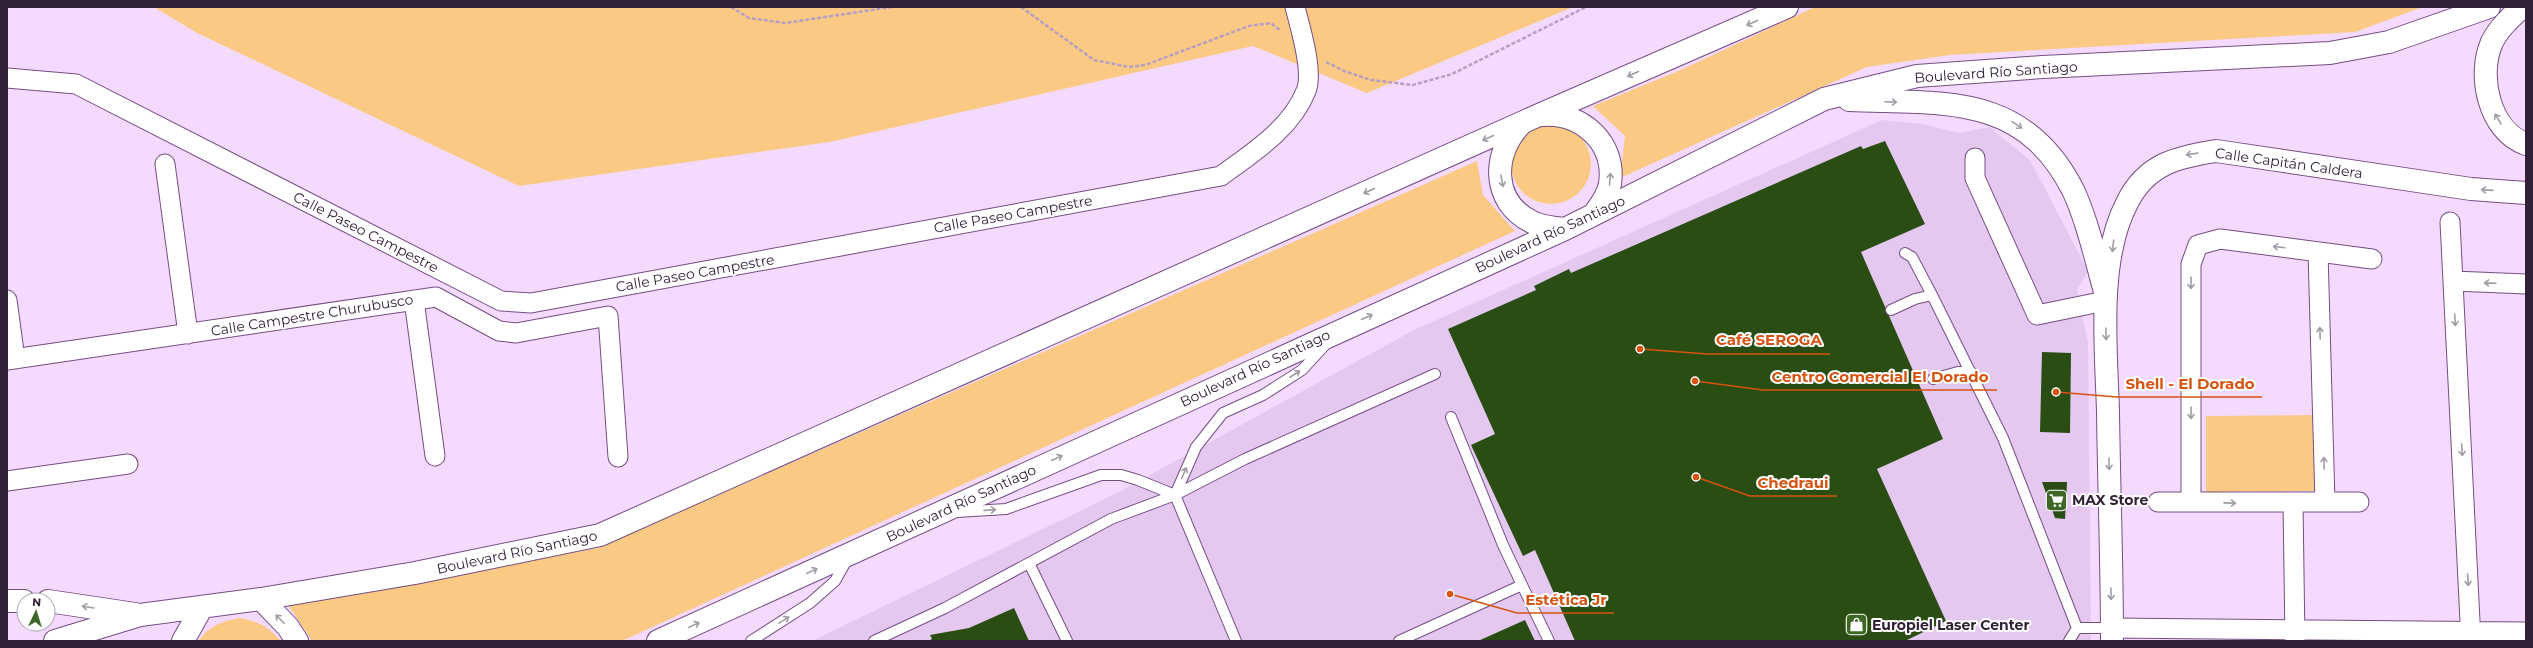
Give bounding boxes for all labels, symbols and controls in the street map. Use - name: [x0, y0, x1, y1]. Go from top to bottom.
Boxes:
- one-way arrow: [1746, 19, 1758, 27]
- street label: Boulevard Río Santiago: [1914, 57, 2079, 87]
- one-way arrow: [1627, 71, 1639, 79]
- one-way arrow: [1884, 98, 1897, 105]
- one-way arrow: [2494, 114, 2502, 125]
- one-way arrow: [2011, 121, 2022, 129]
- one-way arrow: [1482, 135, 1494, 142]
- street label: Calle Capitán Caldera: [2214, 144, 2364, 182]
- one-way arrow: [2186, 151, 2199, 158]
- one-way arrow: [1606, 173, 1613, 186]
- one-way arrow: [1498, 174, 1506, 187]
- street label: Calle Paseo Campestre: [290, 187, 442, 277]
- one-way arrow: [2481, 187, 2494, 194]
- one-way arrow: [1364, 188, 1376, 195]
- street label: Calle Paseo Campestre: [932, 191, 1094, 237]
- street label: Boulevard Río Santiago: [1472, 191, 1628, 277]
- one-way arrow: [2109, 239, 2116, 252]
- one-way arrow: [2273, 243, 2286, 250]
- street label: Calle Paseo Campestre: [614, 250, 776, 296]
- one-way arrow: [2187, 276, 2195, 289]
- one-way arrow: [2484, 279, 2497, 286]
- street label: Calle Campestre Churubusco: [209, 290, 415, 340]
- one-way arrow: [1360, 313, 1372, 321]
- one-way arrow: [2451, 313, 2459, 326]
- street label: Boulevard Río Santiago: [1177, 325, 1333, 411]
- callout: Café SEROGA: [1708, 327, 1830, 354]
- one-way arrow: [2102, 327, 2110, 340]
- one-way arrow: [2316, 327, 2324, 340]
- text: Café SEROGA: [1716, 330, 1822, 349]
- callout: Centro Comercial El Dorado: [1763, 363, 1997, 390]
- text: Centro Comercial El Dorado: [1771, 367, 1989, 386]
- one-way arrow: [1289, 370, 1300, 378]
- callout: Shell - El Dorado: [2117, 370, 2262, 397]
- text: Shell - El Dorado: [2125, 374, 2255, 393]
- one-way arrow: [2187, 406, 2195, 419]
- one-way arrow: [2458, 443, 2465, 456]
- one-way arrow: [1051, 454, 1063, 462]
- one-way arrow: [2105, 457, 2113, 470]
- one-way arrow: [2320, 457, 2328, 470]
- street label: Boulevard Río Santiago: [883, 460, 1039, 546]
- one-way arrow: [1181, 468, 1189, 480]
- callout: Chedraui: [1750, 469, 1837, 496]
- text: Chedraui: [1757, 473, 1829, 492]
- supermarket icon: MAX Store: [2044, 487, 2070, 513]
- place label: MAX Store: [2072, 491, 2148, 509]
- one-way arrow: [2223, 499, 2236, 507]
- one-way arrow: [983, 507, 996, 514]
- street label: Boulevard Río Santiago: [435, 526, 599, 578]
- one-way arrow: [806, 567, 818, 574]
- one-way arrow: [2464, 573, 2472, 586]
- callout: Estética Jr: [1517, 586, 1614, 613]
- one-way arrow: [2108, 587, 2115, 600]
- text: Estética Jr: [1525, 590, 1607, 609]
- north arrow: [16, 592, 56, 632]
- text: N: [32, 595, 42, 609]
- one-way arrow: [82, 602, 95, 610]
- shop icon: Europiel Laser Center: [1843, 612, 1869, 638]
- one-way arrow: [275, 614, 285, 624]
- one-way arrow: [778, 616, 789, 624]
- place label: Europiel Laser Center: [1872, 616, 2029, 634]
- one-way arrow: [687, 621, 699, 628]

